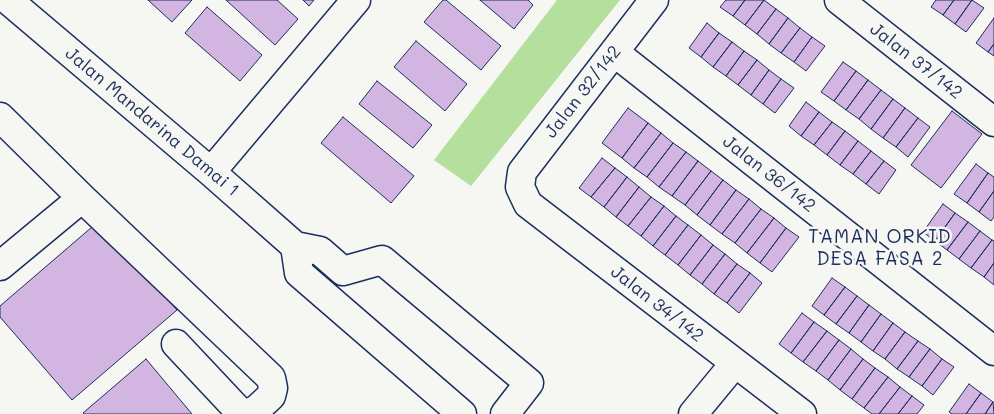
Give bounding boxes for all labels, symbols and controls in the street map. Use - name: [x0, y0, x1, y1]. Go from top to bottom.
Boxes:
- street label: Jalan 37/142: [866, 18, 966, 104]
- street label: Jalan 32/142: [540, 42, 626, 142]
- street label: Jalan Mandarina Damai 1: [61, 43, 243, 201]
- street label: Jalan 36/142: [718, 131, 820, 217]
- district label: TAMAN ORKID DESA FASA 2: [807, 226, 953, 270]
- street label: Jalan 34/142: [606, 261, 708, 347]

